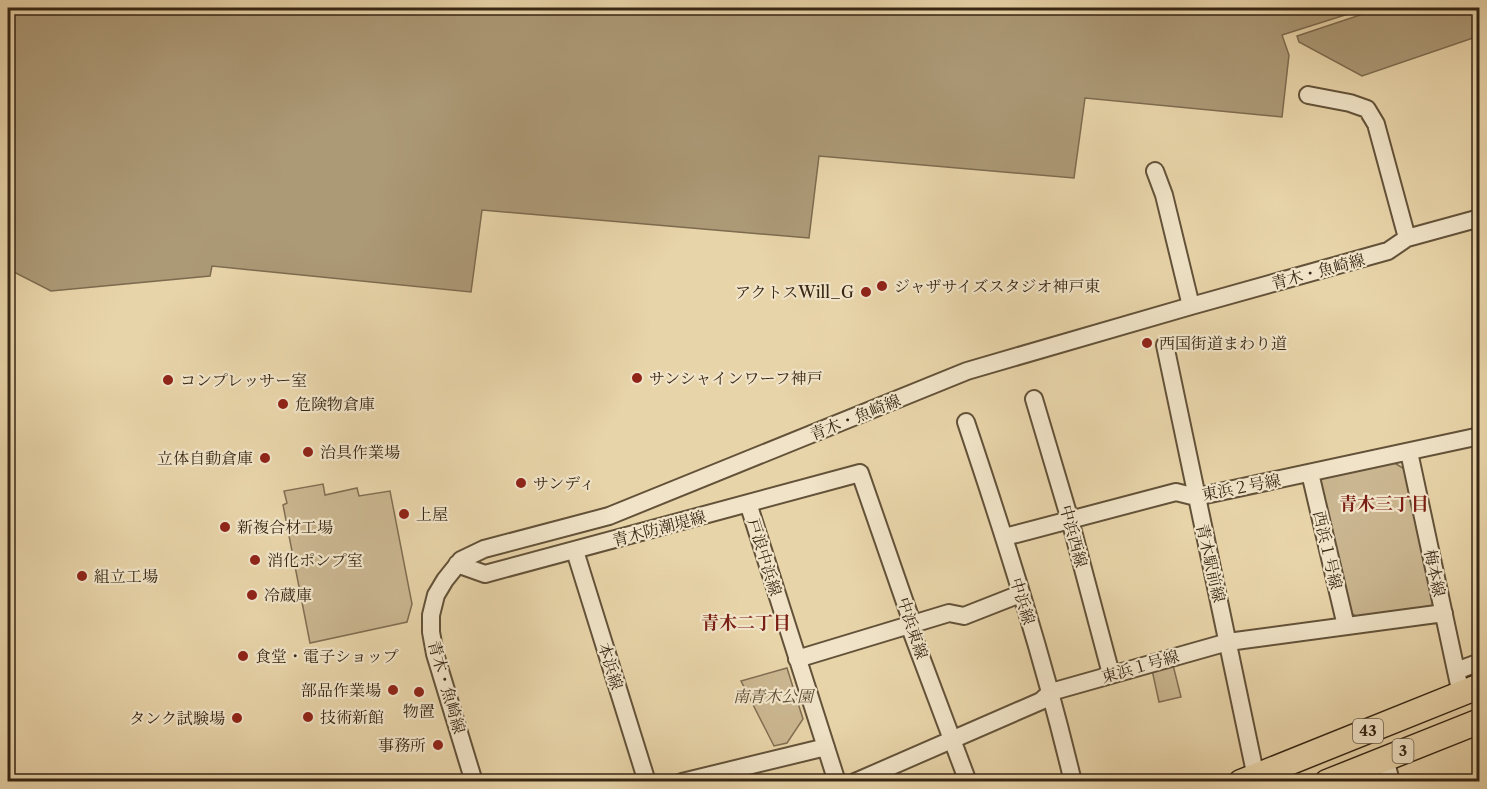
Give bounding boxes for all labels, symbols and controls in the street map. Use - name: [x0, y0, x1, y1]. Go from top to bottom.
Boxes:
- street label: 青木・魚崎線: [1269, 249, 1367, 293]
- place label: ジャザサイズスタジオ神戸東: [894, 276, 1100, 296]
- marker: ジャザサイズスタジオ神戸東: [875, 279, 889, 293]
- place label: アクトスWill_G: [735, 282, 854, 302]
- marker: アクトスWill_G: [859, 285, 873, 299]
- place label: 西国街道まわり道: [1159, 333, 1287, 353]
- marker: 西国街道まわり道: [1140, 336, 1154, 350]
- place label: サンシャインワーフ神戸: [649, 368, 823, 388]
- place label: コンプレッサー室: [180, 370, 307, 390]
- marker: サンシャインワーフ神戸: [630, 371, 644, 385]
- marker: コンプレッサー室: [161, 373, 175, 387]
- street label: 青木・魚崎線: [807, 390, 903, 444]
- place label: 危険物倉庫: [295, 394, 375, 414]
- marker: 危険物倉庫: [276, 397, 290, 411]
- place label: 治具作業場: [320, 442, 400, 462]
- marker: 治具作業場: [301, 445, 315, 459]
- place label: 立体自動倉庫: [157, 448, 253, 468]
- marker: 立体自動倉庫: [258, 451, 272, 465]
- street label: 東浜２号線: [1200, 470, 1282, 504]
- place label: サンディ: [533, 473, 595, 493]
- marker: サンディ: [514, 476, 528, 490]
- district label: 青木三丁目: [1339, 493, 1429, 515]
- street label: 中浜西線: [1056, 502, 1092, 570]
- place label: 上屋: [416, 504, 448, 524]
- street label: 青木防潮堤線: [610, 506, 708, 550]
- marker: 上屋: [397, 507, 411, 521]
- street label: 西浜１号線: [1309, 509, 1347, 591]
- street label: 戸浪中浜線: [744, 516, 786, 598]
- place label: 新複合材工場: [237, 517, 333, 537]
- marker: 新複合材工場: [218, 520, 232, 534]
- street label: 青木駅前線: [1192, 522, 1230, 604]
- street label: 梅本線: [1420, 547, 1450, 599]
- place label: 消化ポンプ室: [267, 550, 363, 570]
- marker: 消化ポンプ室: [248, 553, 262, 567]
- place label: 組立工場: [94, 566, 158, 586]
- marker: 組立工場: [75, 569, 89, 583]
- street label: 中浜線: [1006, 575, 1040, 627]
- place label: 冷蔵庫: [264, 585, 312, 605]
- marker: 冷蔵庫: [245, 588, 259, 602]
- street label: 中浜東線: [894, 594, 932, 662]
- district label: 青木二丁目: [701, 612, 791, 634]
- street label: 青木・魚崎線: [424, 638, 470, 736]
- street label: 本浜線: [594, 640, 628, 692]
- street label: 東浜１号線: [1099, 645, 1181, 687]
- place label: 食堂・電子ショップ: [255, 646, 399, 666]
- marker: 食堂・電子ショップ: [236, 649, 250, 663]
- place label: 部品作業場: [301, 680, 381, 700]
- marker: 部品作業場: [386, 683, 400, 697]
- marker: 物置: [412, 685, 426, 699]
- park label: 南青木公園: [733, 686, 816, 706]
- place label: 物置: [403, 701, 435, 721]
- place label: 技術新館: [320, 707, 384, 727]
- place label: タンク試験場: [129, 708, 225, 728]
- marker: 技術新館: [301, 710, 315, 724]
- marker: タンク試験場: [230, 711, 244, 725]
- road number: 43: [1353, 719, 1383, 743]
- place label: 事務所: [378, 735, 426, 755]
- marker: 事務所: [431, 738, 445, 752]
- road number: 3: [1392, 739, 1414, 763]

